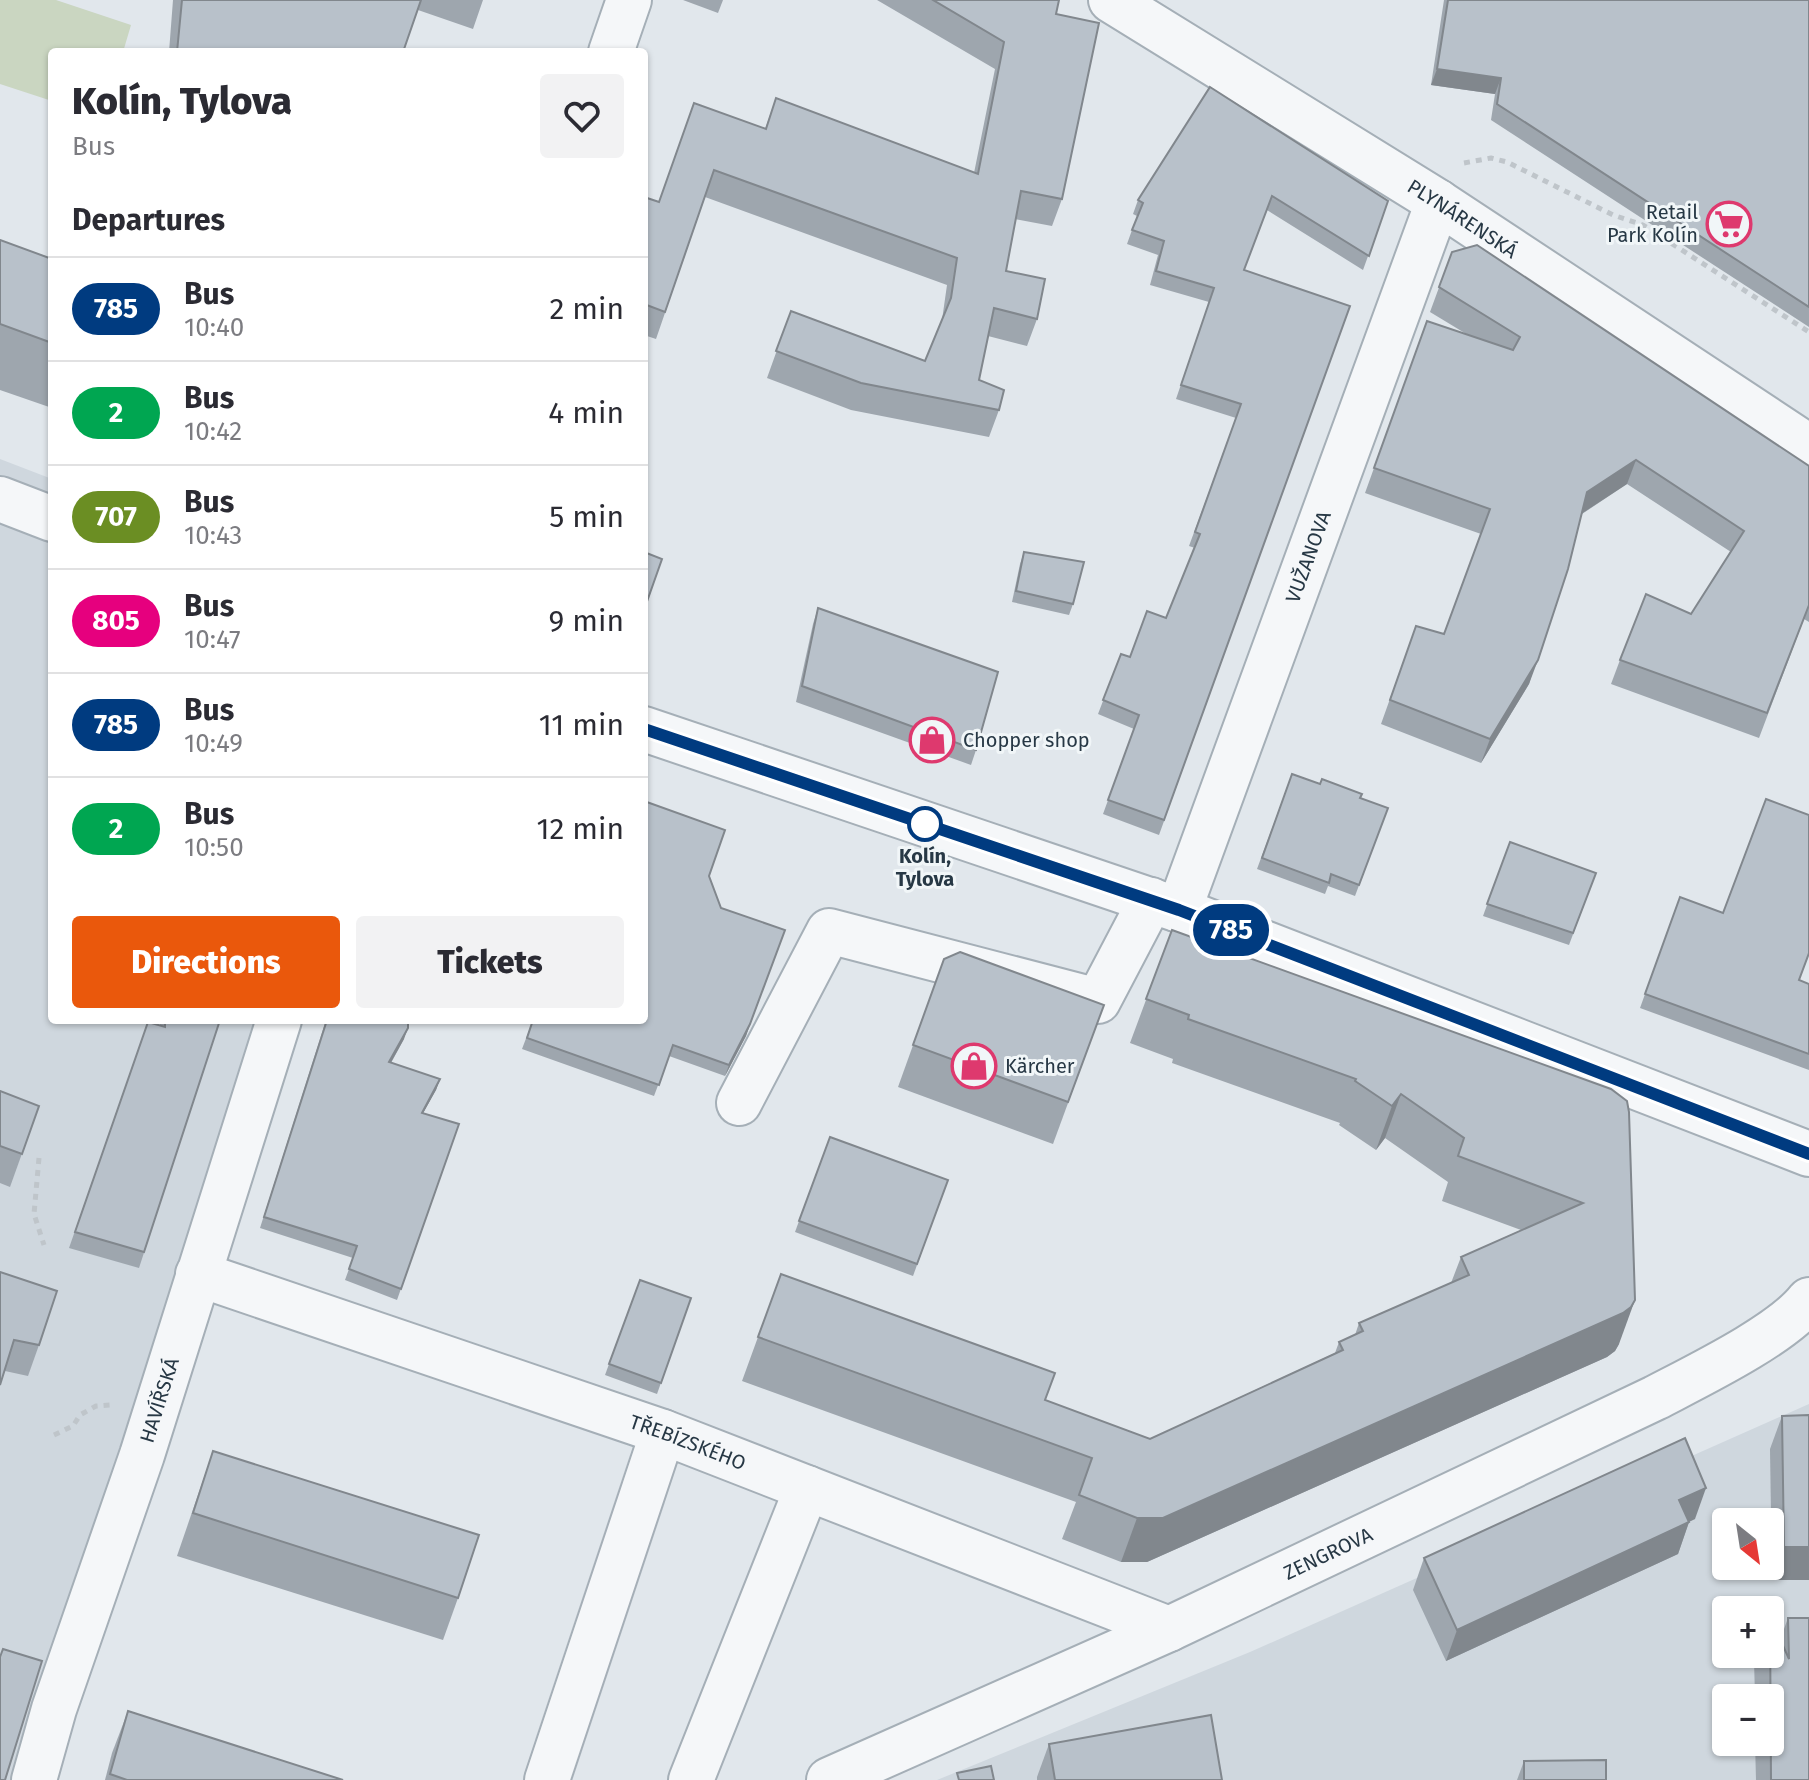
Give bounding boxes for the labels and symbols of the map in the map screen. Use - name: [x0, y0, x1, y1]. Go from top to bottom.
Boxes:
- street label: PLYNÁRENSKÁ: [1403, 174, 1523, 264]
- place label: Retail Park Kolín: [1607, 200, 1698, 247]
- supermarket icon: Retail Park Kolín: [1705, 200, 1753, 248]
- street label: VUŽANOVA: [1280, 507, 1336, 606]
- shop icon: Chopper shop: [908, 716, 956, 764]
- place label: Chopper shop: [963, 728, 1090, 752]
- marker: Kolín, Tylova: [908, 807, 942, 841]
- place label: Kolín, Tylova: [896, 844, 954, 891]
- line badge: 785: [1185, 904, 1277, 956]
- shop icon: Kärcher: [950, 1042, 998, 1090]
- place label: Kärcher: [1005, 1054, 1075, 1078]
- street label: HAVÍŘSKÁ: [135, 1354, 184, 1446]
- street label: TŘEBÍZSKÉHO: [627, 1410, 749, 1475]
- north arrow: [1712, 1508, 1784, 1580]
- street label: ZENGROVA: [1280, 1522, 1377, 1585]

